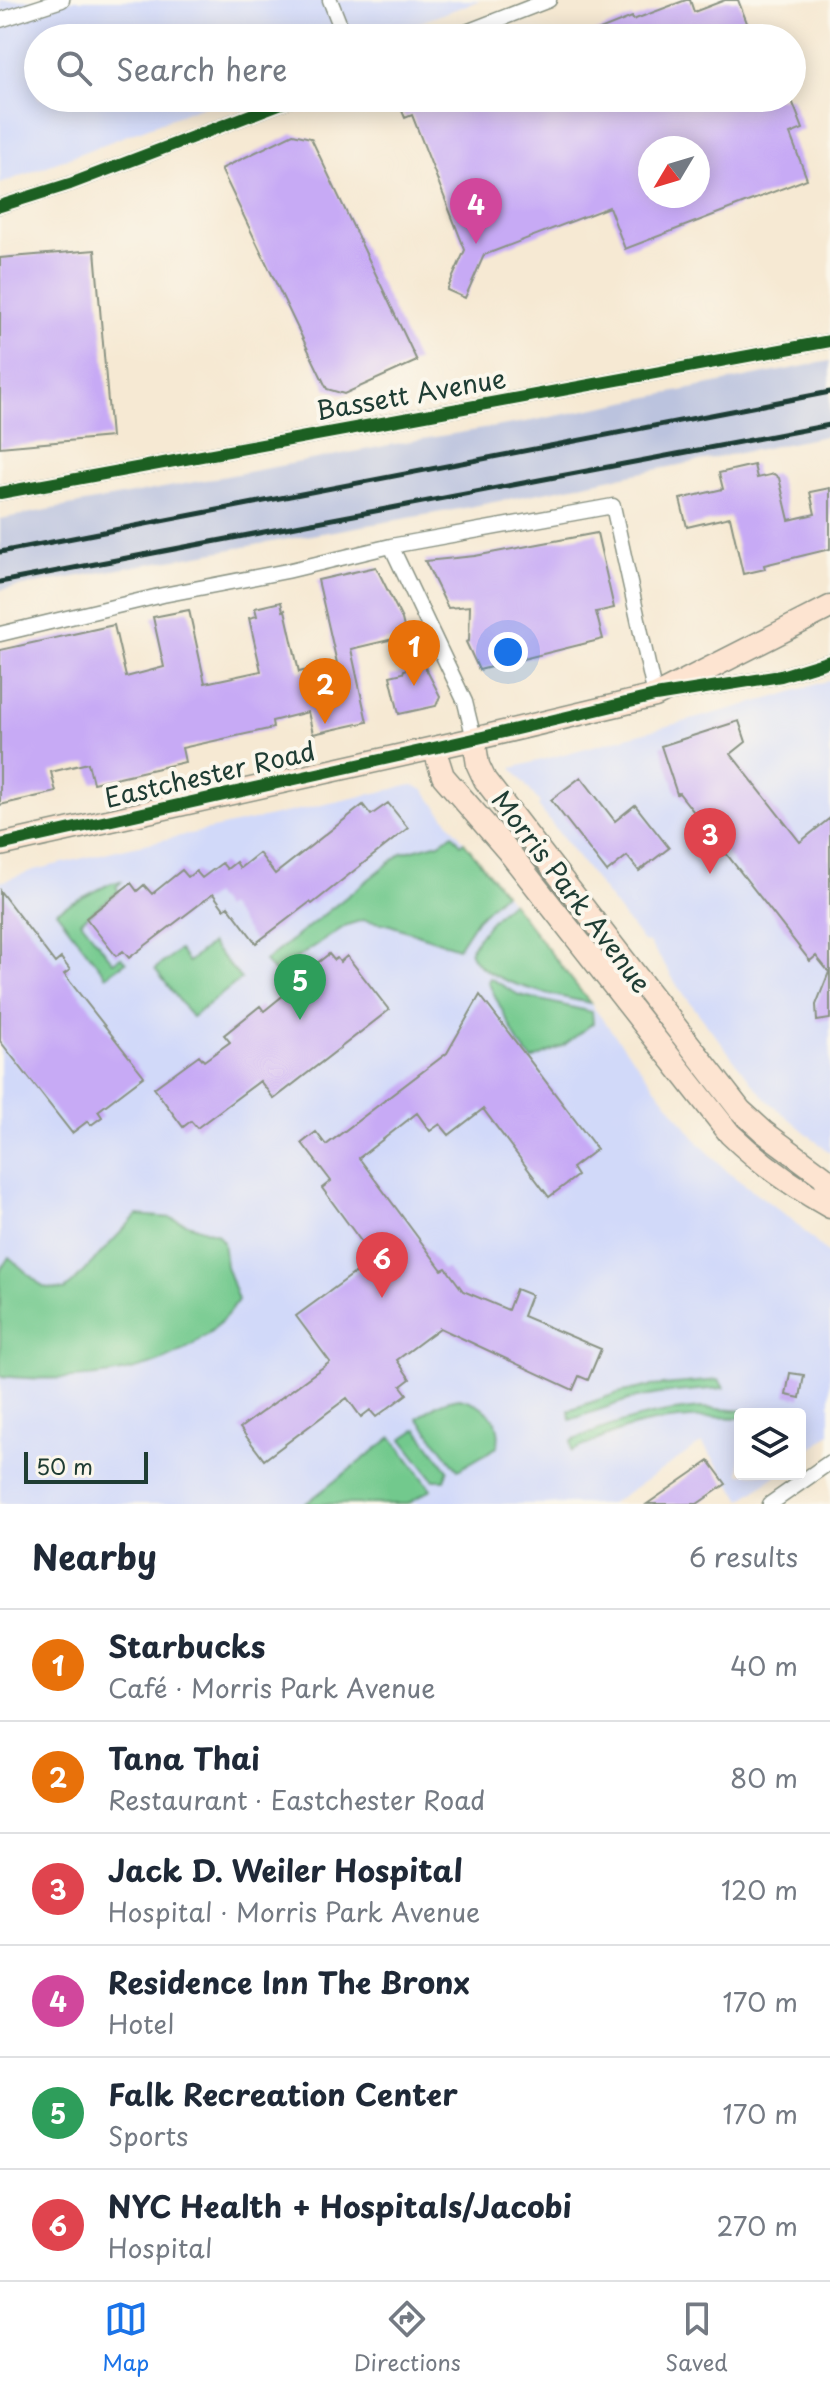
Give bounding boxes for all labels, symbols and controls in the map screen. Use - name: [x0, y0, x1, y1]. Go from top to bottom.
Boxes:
- search box: [24, 24, 806, 112]
- icon: search: [52, 46, 96, 90]
- text: Search here: [116, 46, 288, 91]
- north arrow: [638, 136, 710, 208]
- pin: 4: [450, 178, 502, 244]
- street label: Bassett Avenue: [313, 358, 509, 429]
- pin: 1: [388, 620, 440, 686]
- your location: [488, 632, 528, 672]
- pin: 2: [299, 658, 351, 724]
- street label: Eastchester Road: [101, 730, 319, 817]
- street label: Morris Park Avenue: [483, 782, 661, 1000]
- pin: 3: [684, 808, 736, 874]
- pin: 5: [274, 954, 326, 1020]
- pin: 6: [356, 1232, 408, 1298]
- map controls: [734, 1408, 806, 1480]
- button: layers: [734, 1408, 806, 1480]
- scale bar: [24, 1448, 148, 1484]
- text: 50 m: [36, 1449, 93, 1482]
- text: Nearby: [32, 1530, 157, 1582]
- text: 6 results: [689, 1537, 798, 1576]
- text: Starbucks: [108, 1623, 265, 1668]
- text: 1: [52, 1646, 64, 1685]
- text: 40 m: [730, 1646, 798, 1685]
- text: Café · Morris Park Avenue: [108, 1668, 435, 1707]
- text: Tana Thai: [108, 1735, 260, 1780]
- text: 2: [49, 1758, 67, 1797]
- text: 80 m: [730, 1758, 798, 1797]
- text: Restaurant · Eastchester Road: [108, 1780, 486, 1819]
- text: Jack D. Weiler Hospital: [108, 1847, 463, 1892]
- text: 3: [49, 1870, 67, 1909]
- text: 120 m: [721, 1870, 798, 1909]
- text: Hospital · Morris Park Avenue: [108, 1892, 480, 1931]
- text: Residence Inn The Bronx: [108, 1959, 470, 2004]
- text: 4: [49, 1982, 67, 2021]
- text: 170 m: [723, 1982, 798, 2021]
- text: Hotel: [108, 2004, 174, 2043]
- text: Falk Recreation Center: [108, 2071, 458, 2116]
- text: 5: [50, 2094, 66, 2133]
- text: 170 m: [723, 2094, 798, 2133]
- text: Sports: [108, 2116, 188, 2155]
- text: NYC Health + Hospitals/Jacobi: [108, 2183, 572, 2228]
- text: 6: [49, 2206, 67, 2245]
- text: 270 m: [717, 2206, 798, 2245]
- text: Hospital: [108, 2228, 212, 2267]
- tab: Map: [102, 2297, 149, 2378]
- tab: Directions: [354, 2297, 461, 2378]
- tab: Saved: [665, 2297, 728, 2378]

